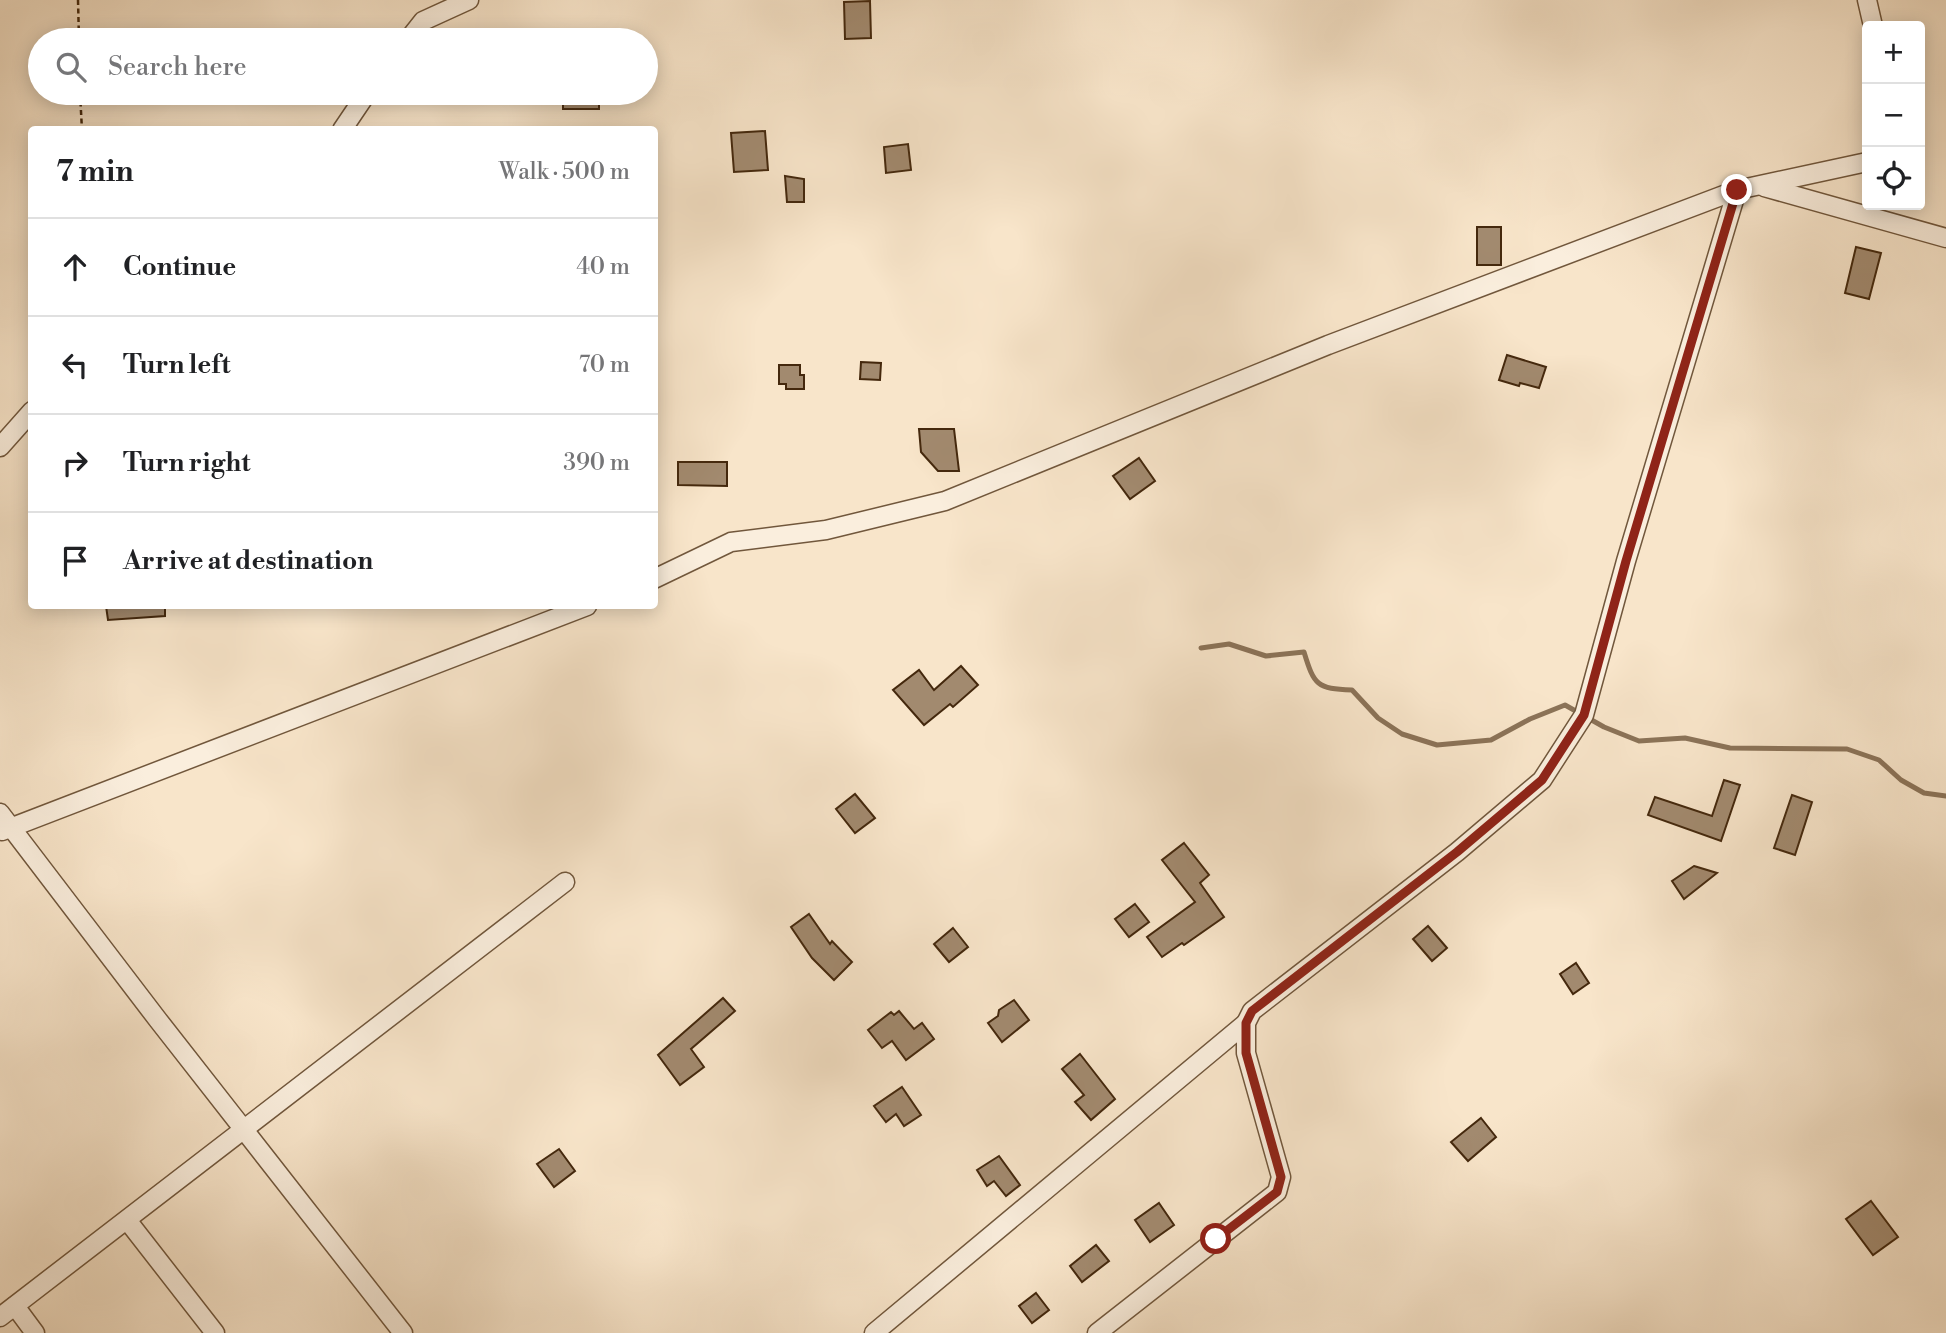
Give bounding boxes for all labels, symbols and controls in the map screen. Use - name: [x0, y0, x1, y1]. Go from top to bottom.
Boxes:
- map controls: [1862, 21, 1925, 210]
- button: +: [1862, 21, 1925, 84]
- search box: [28, 28, 658, 105]
- icon: search: [52, 48, 90, 86]
- text: Search here: [108, 51, 247, 83]
- button: −: [1862, 84, 1925, 147]
- button: locate: [1862, 147, 1925, 210]
- text: 7 min: [56, 153, 134, 191]
- text: Walk · 500 m: [499, 158, 630, 186]
- route end: [1721, 174, 1752, 205]
- icon: ahead: [56, 248, 94, 286]
- text: Continue: [123, 251, 236, 283]
- text: 40 m: [576, 253, 630, 281]
- icon: left: [56, 346, 94, 384]
- text: Turn left: [123, 349, 231, 381]
- text: 70 m: [579, 351, 630, 379]
- icon: right: [56, 444, 94, 482]
- text: Turn right: [123, 447, 251, 479]
- text: 390 m: [563, 449, 630, 477]
- icon: arrive: [56, 542, 94, 580]
- text: Arrive at destination: [123, 545, 373, 577]
- route start: [1200, 1223, 1231, 1254]

